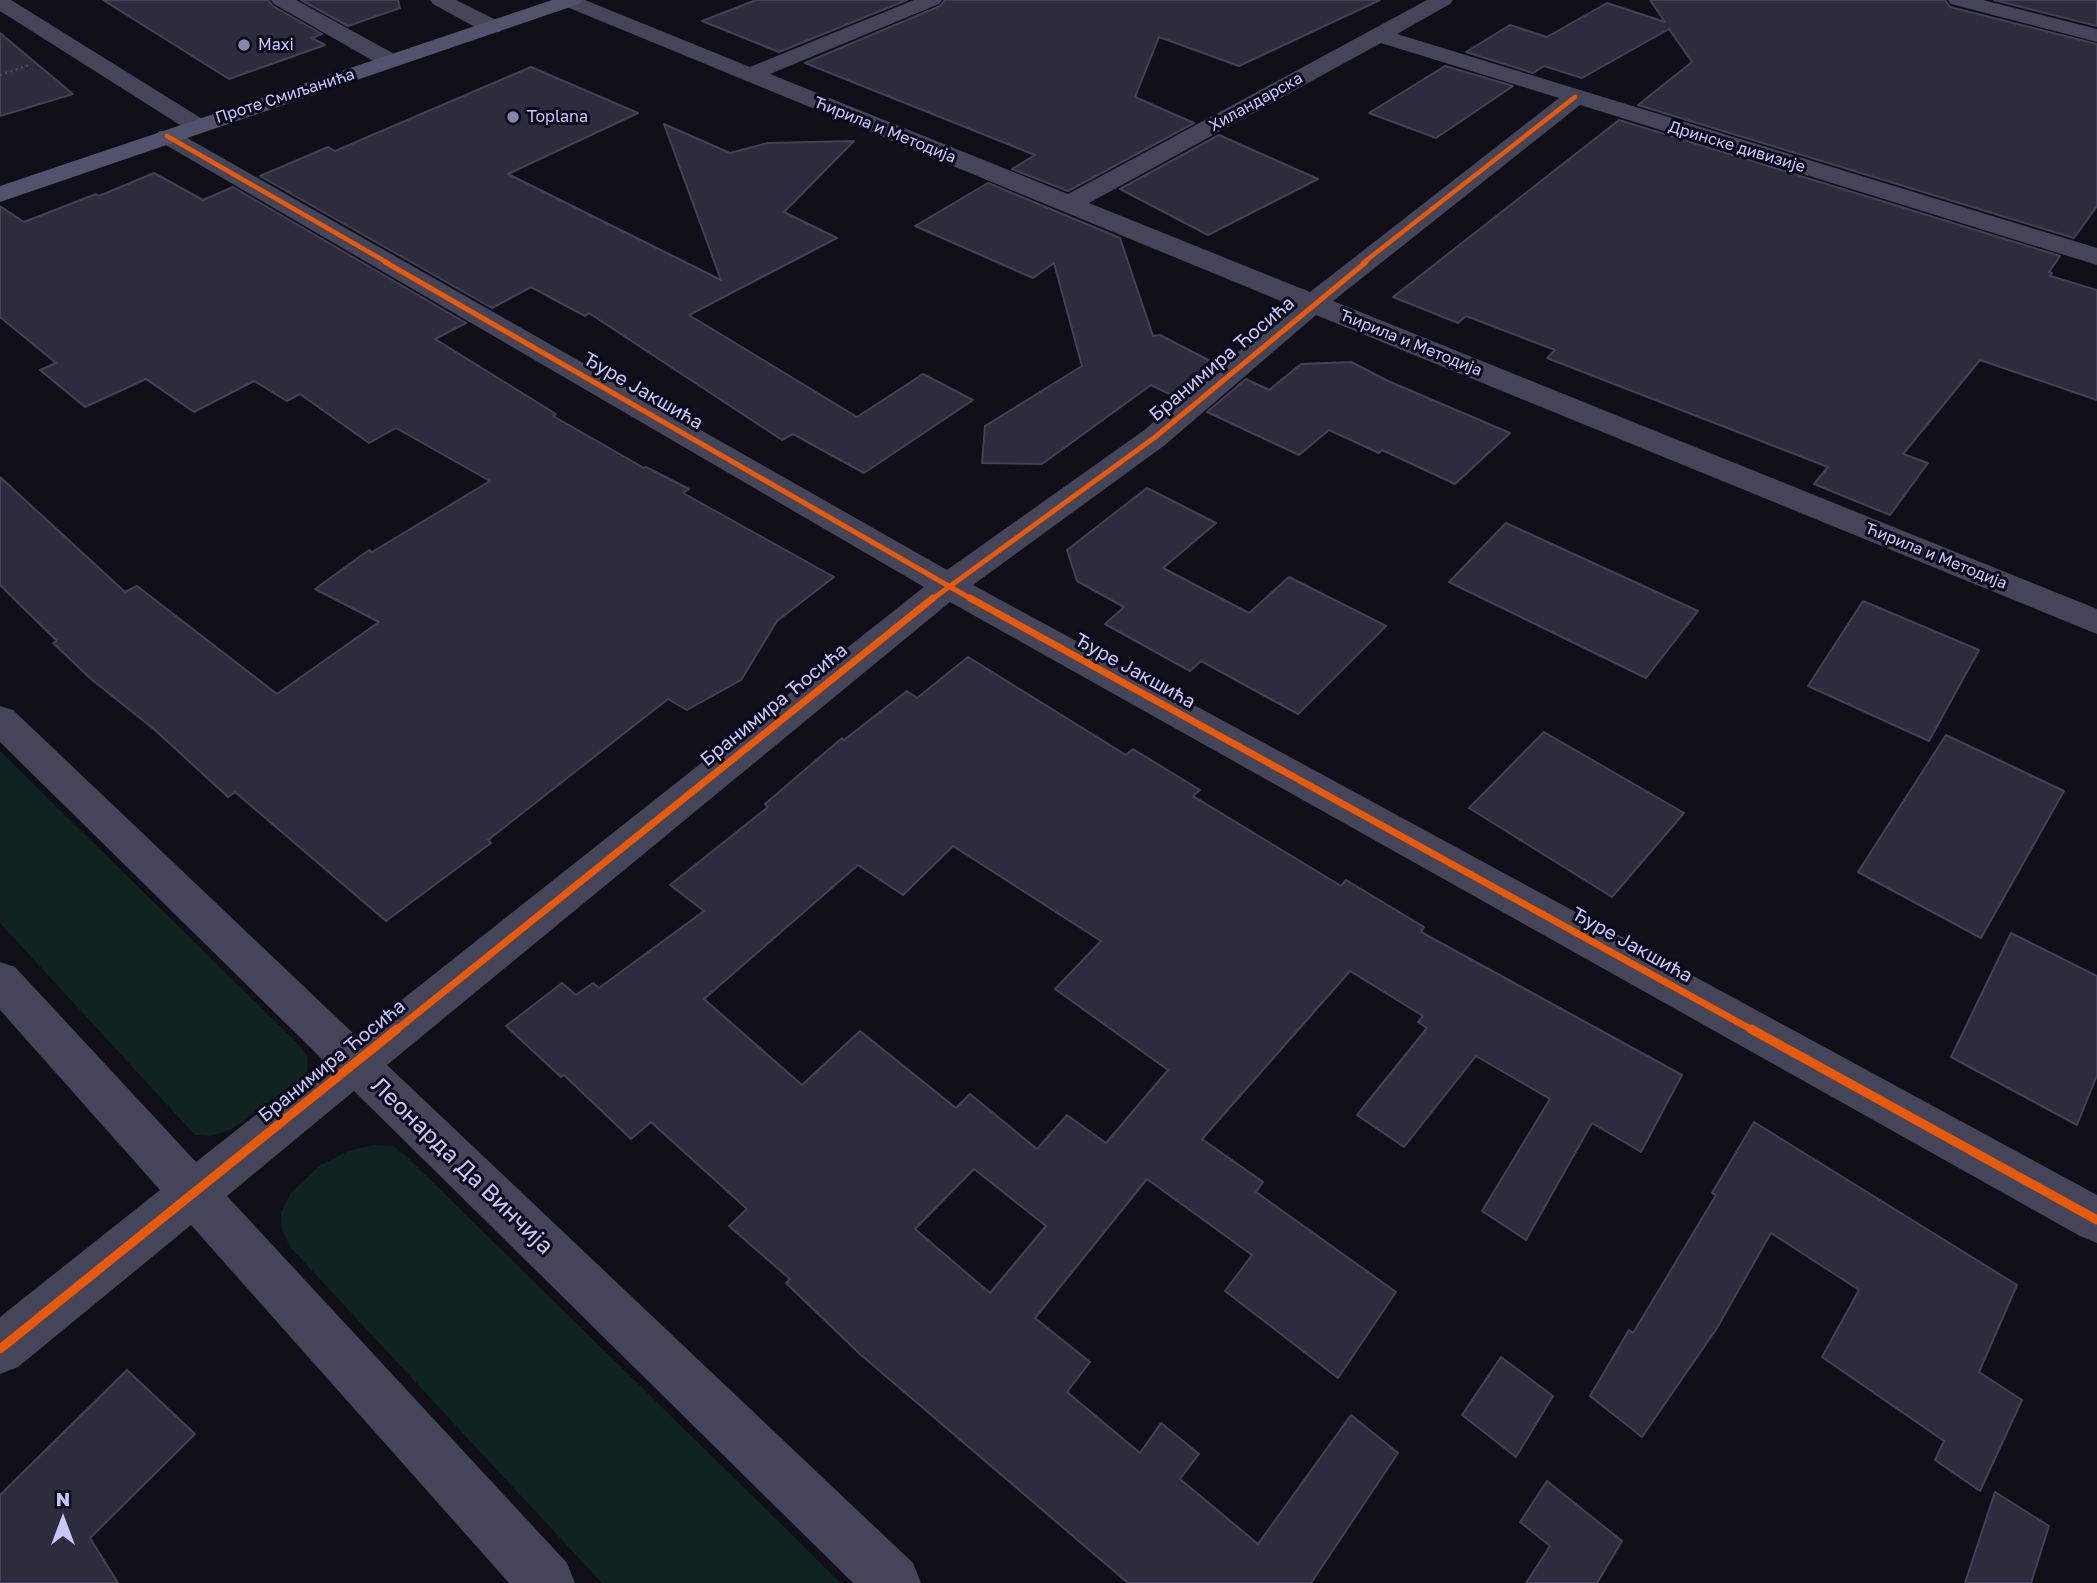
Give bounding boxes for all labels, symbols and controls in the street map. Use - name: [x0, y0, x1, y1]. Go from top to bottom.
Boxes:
- place label: Maxi: [258, 35, 294, 55]
- marker: Maxi: [236, 37, 252, 53]
- street label: Проте Смиљанића: [213, 64, 357, 128]
- street label: Хиландарска: [1206, 68, 1306, 136]
- street label: Ћирила и Методија: [811, 93, 959, 167]
- place label: Toplana: [527, 107, 588, 127]
- marker: Toplana: [505, 109, 521, 125]
- street label: Дринске дивизије: [1666, 117, 1808, 177]
- street label: Бранимира Ћосића: [1145, 292, 1299, 426]
- street label: Ћирила и Методија: [1337, 306, 1485, 380]
- street label: Ђуре Јакшића: [579, 347, 707, 435]
- street label: Ћирила и Методија: [1862, 519, 2010, 593]
- street label: Ђуре Јакшића: [1071, 628, 1199, 714]
- street label: Бранимира Ћосића: [696, 639, 852, 771]
- street label: Ђуре Јакшића: [1568, 902, 1696, 988]
- street label: Бранимира Ћосића: [254, 995, 410, 1127]
- street label: Леонарда Да Винчија: [365, 1072, 559, 1260]
- north arrow: [28, 1485, 98, 1555]
- text: N: [56, 1487, 70, 1510]

